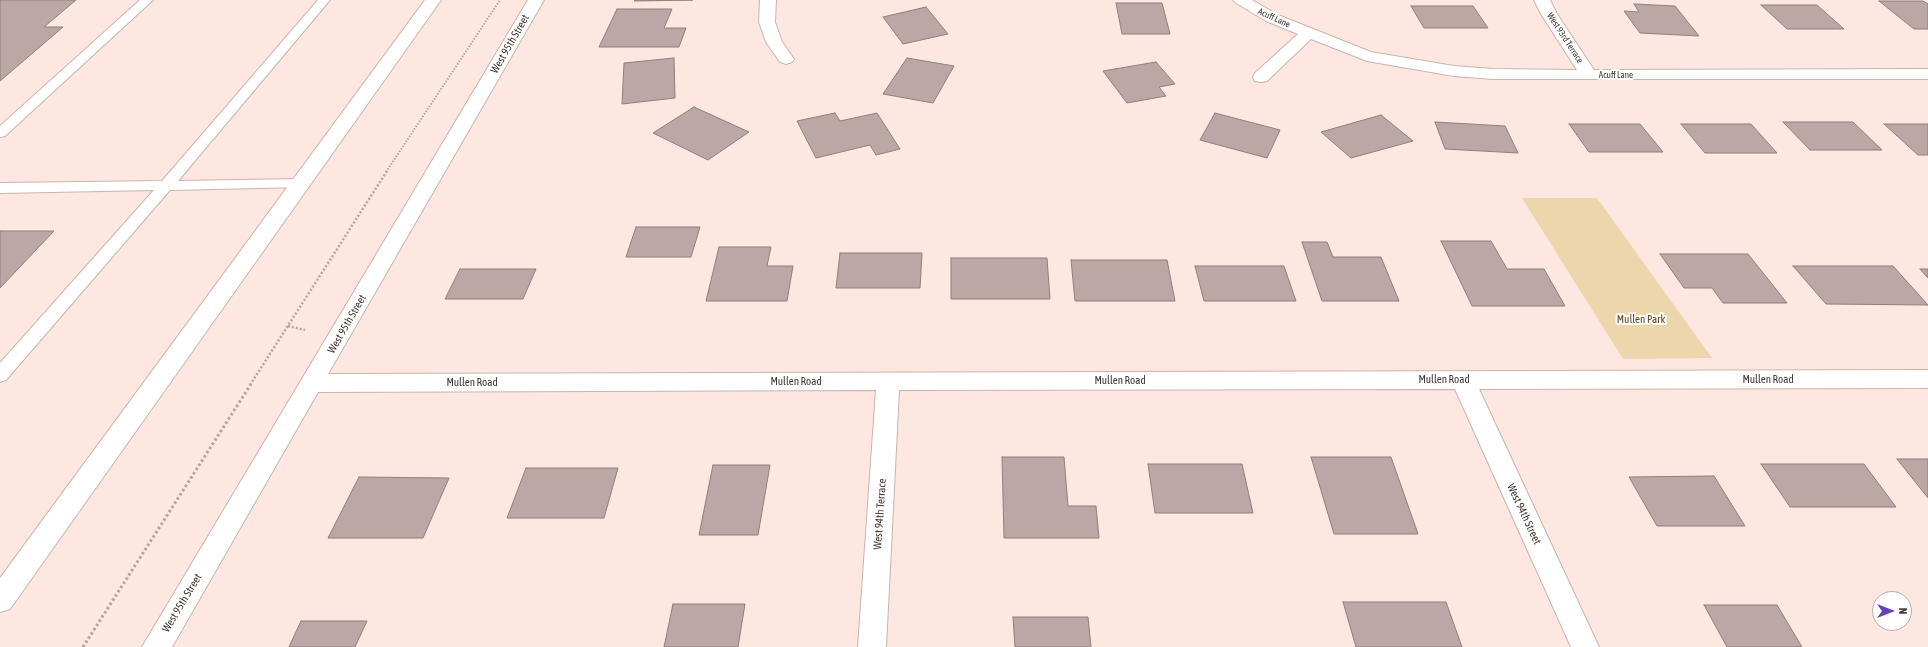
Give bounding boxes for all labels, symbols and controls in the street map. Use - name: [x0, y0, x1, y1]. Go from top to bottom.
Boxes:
- street label: Acuff Lane: [1256, 6, 1292, 30]
- street label: West 93rd Terrace: [1545, 11, 1585, 65]
- street label: West 95th Street: [488, 12, 532, 76]
- street label: Acuff Lane: [1599, 70, 1633, 80]
- street label: West 95th Street: [325, 292, 369, 356]
- park label: Mullen Park: [1617, 313, 1665, 327]
- street label: Mullen Road: [1418, 373, 1470, 387]
- street label: Mullen Road: [1742, 373, 1794, 387]
- street label: Mullen Road: [1094, 374, 1146, 388]
- street label: Mullen Road: [770, 375, 822, 389]
- street label: Mullen Road: [446, 376, 498, 390]
- street label: West 94th Terrace: [871, 478, 889, 550]
- street label: West 94th Street: [1504, 481, 1544, 547]
- street label: West 95th Street: [159, 571, 205, 635]
- north arrow: [1872, 591, 1912, 631]
- text: N: [1897, 608, 1909, 614]

